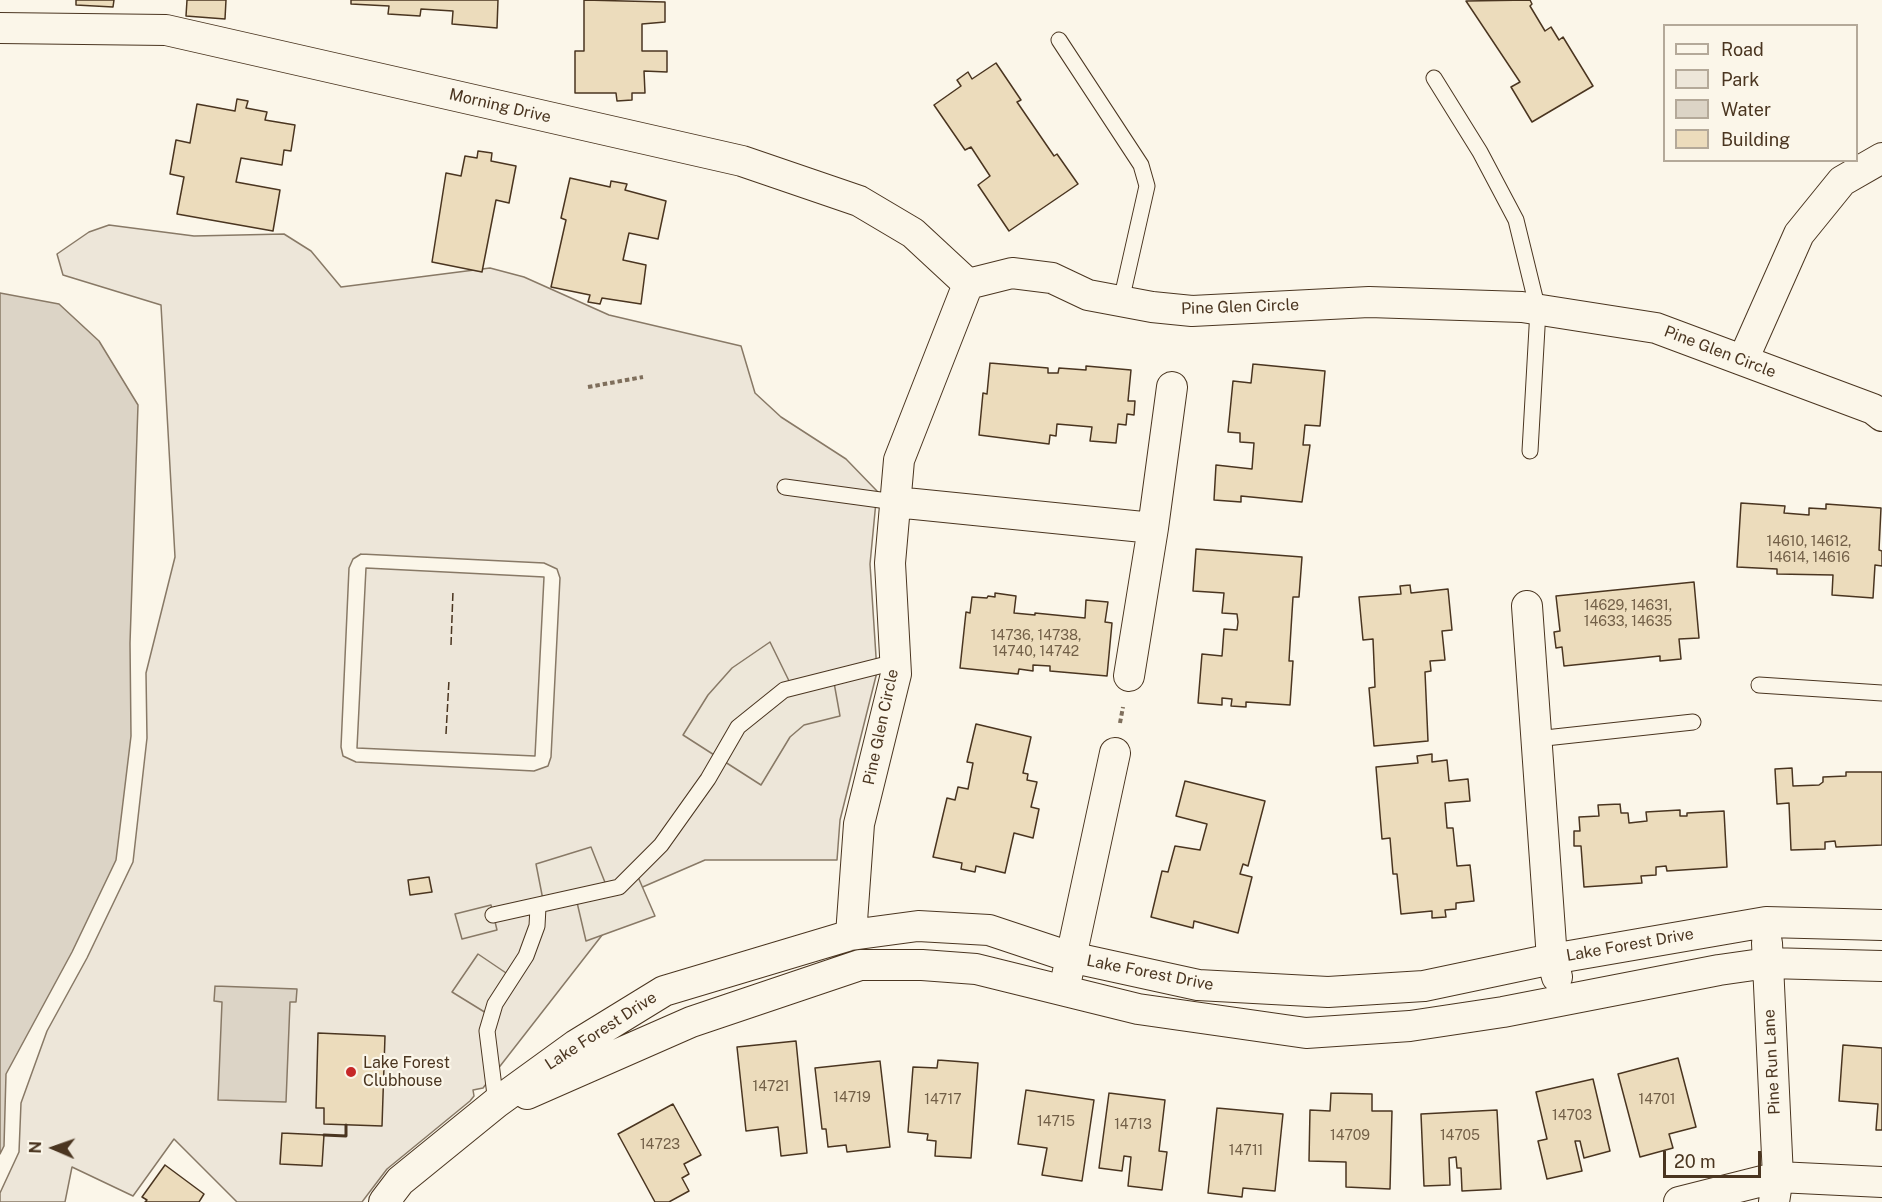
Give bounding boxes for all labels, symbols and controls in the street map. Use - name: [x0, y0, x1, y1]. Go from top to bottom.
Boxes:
- legend: [1663, 24, 1858, 162]
- text: Road: [1721, 39, 1764, 60]
- text: Park: [1721, 69, 1759, 90]
- street label: Morning Drive: [447, 85, 553, 127]
- text: Water: [1721, 99, 1771, 120]
- text: Building: [1721, 129, 1790, 150]
- street label: Pine Glen Circle: [1181, 295, 1299, 319]
- street label: Pine Glen Circle: [1661, 322, 1779, 382]
- house number: 14610, 14612, 14614, 14616: [1767, 534, 1851, 566]
- house number: 14629, 14631, 14633, 14635: [1584, 598, 1672, 630]
- house number: 14736, 14738, 14740, 14742: [991, 628, 1081, 660]
- street label: Pine Glen Circle: [859, 667, 903, 787]
- street label: Lake Forest Drive: [1565, 924, 1695, 966]
- street label: Lake Forest Drive: [1085, 951, 1215, 995]
- street label: Lake Forest Drive: [542, 988, 660, 1074]
- street label: Pine Run Lane: [1760, 1009, 1784, 1115]
- place label: Lake Forest Clubhouse: [363, 1053, 450, 1091]
- marker: Lake Forest Clubhouse: [344, 1065, 358, 1079]
- house number: 14721: [752, 1079, 790, 1095]
- house number: 14719: [833, 1090, 871, 1106]
- house number: 14717: [924, 1092, 962, 1108]
- house number: 14701: [1639, 1092, 1675, 1108]
- house number: 14703: [1552, 1108, 1592, 1124]
- house number: 14715: [1037, 1114, 1075, 1130]
- house number: 14713: [1114, 1117, 1152, 1133]
- north arrow: [24, 1118, 84, 1178]
- house number: 14709: [1330, 1128, 1370, 1144]
- house number: 14705: [1440, 1128, 1480, 1144]
- house number: 14723: [640, 1137, 680, 1153]
- scale bar: [1666, 1139, 1764, 1177]
- text: N: [26, 1141, 45, 1154]
- house number: 14711: [1229, 1143, 1263, 1159]
- text: 20 m: [1674, 1151, 1716, 1172]

